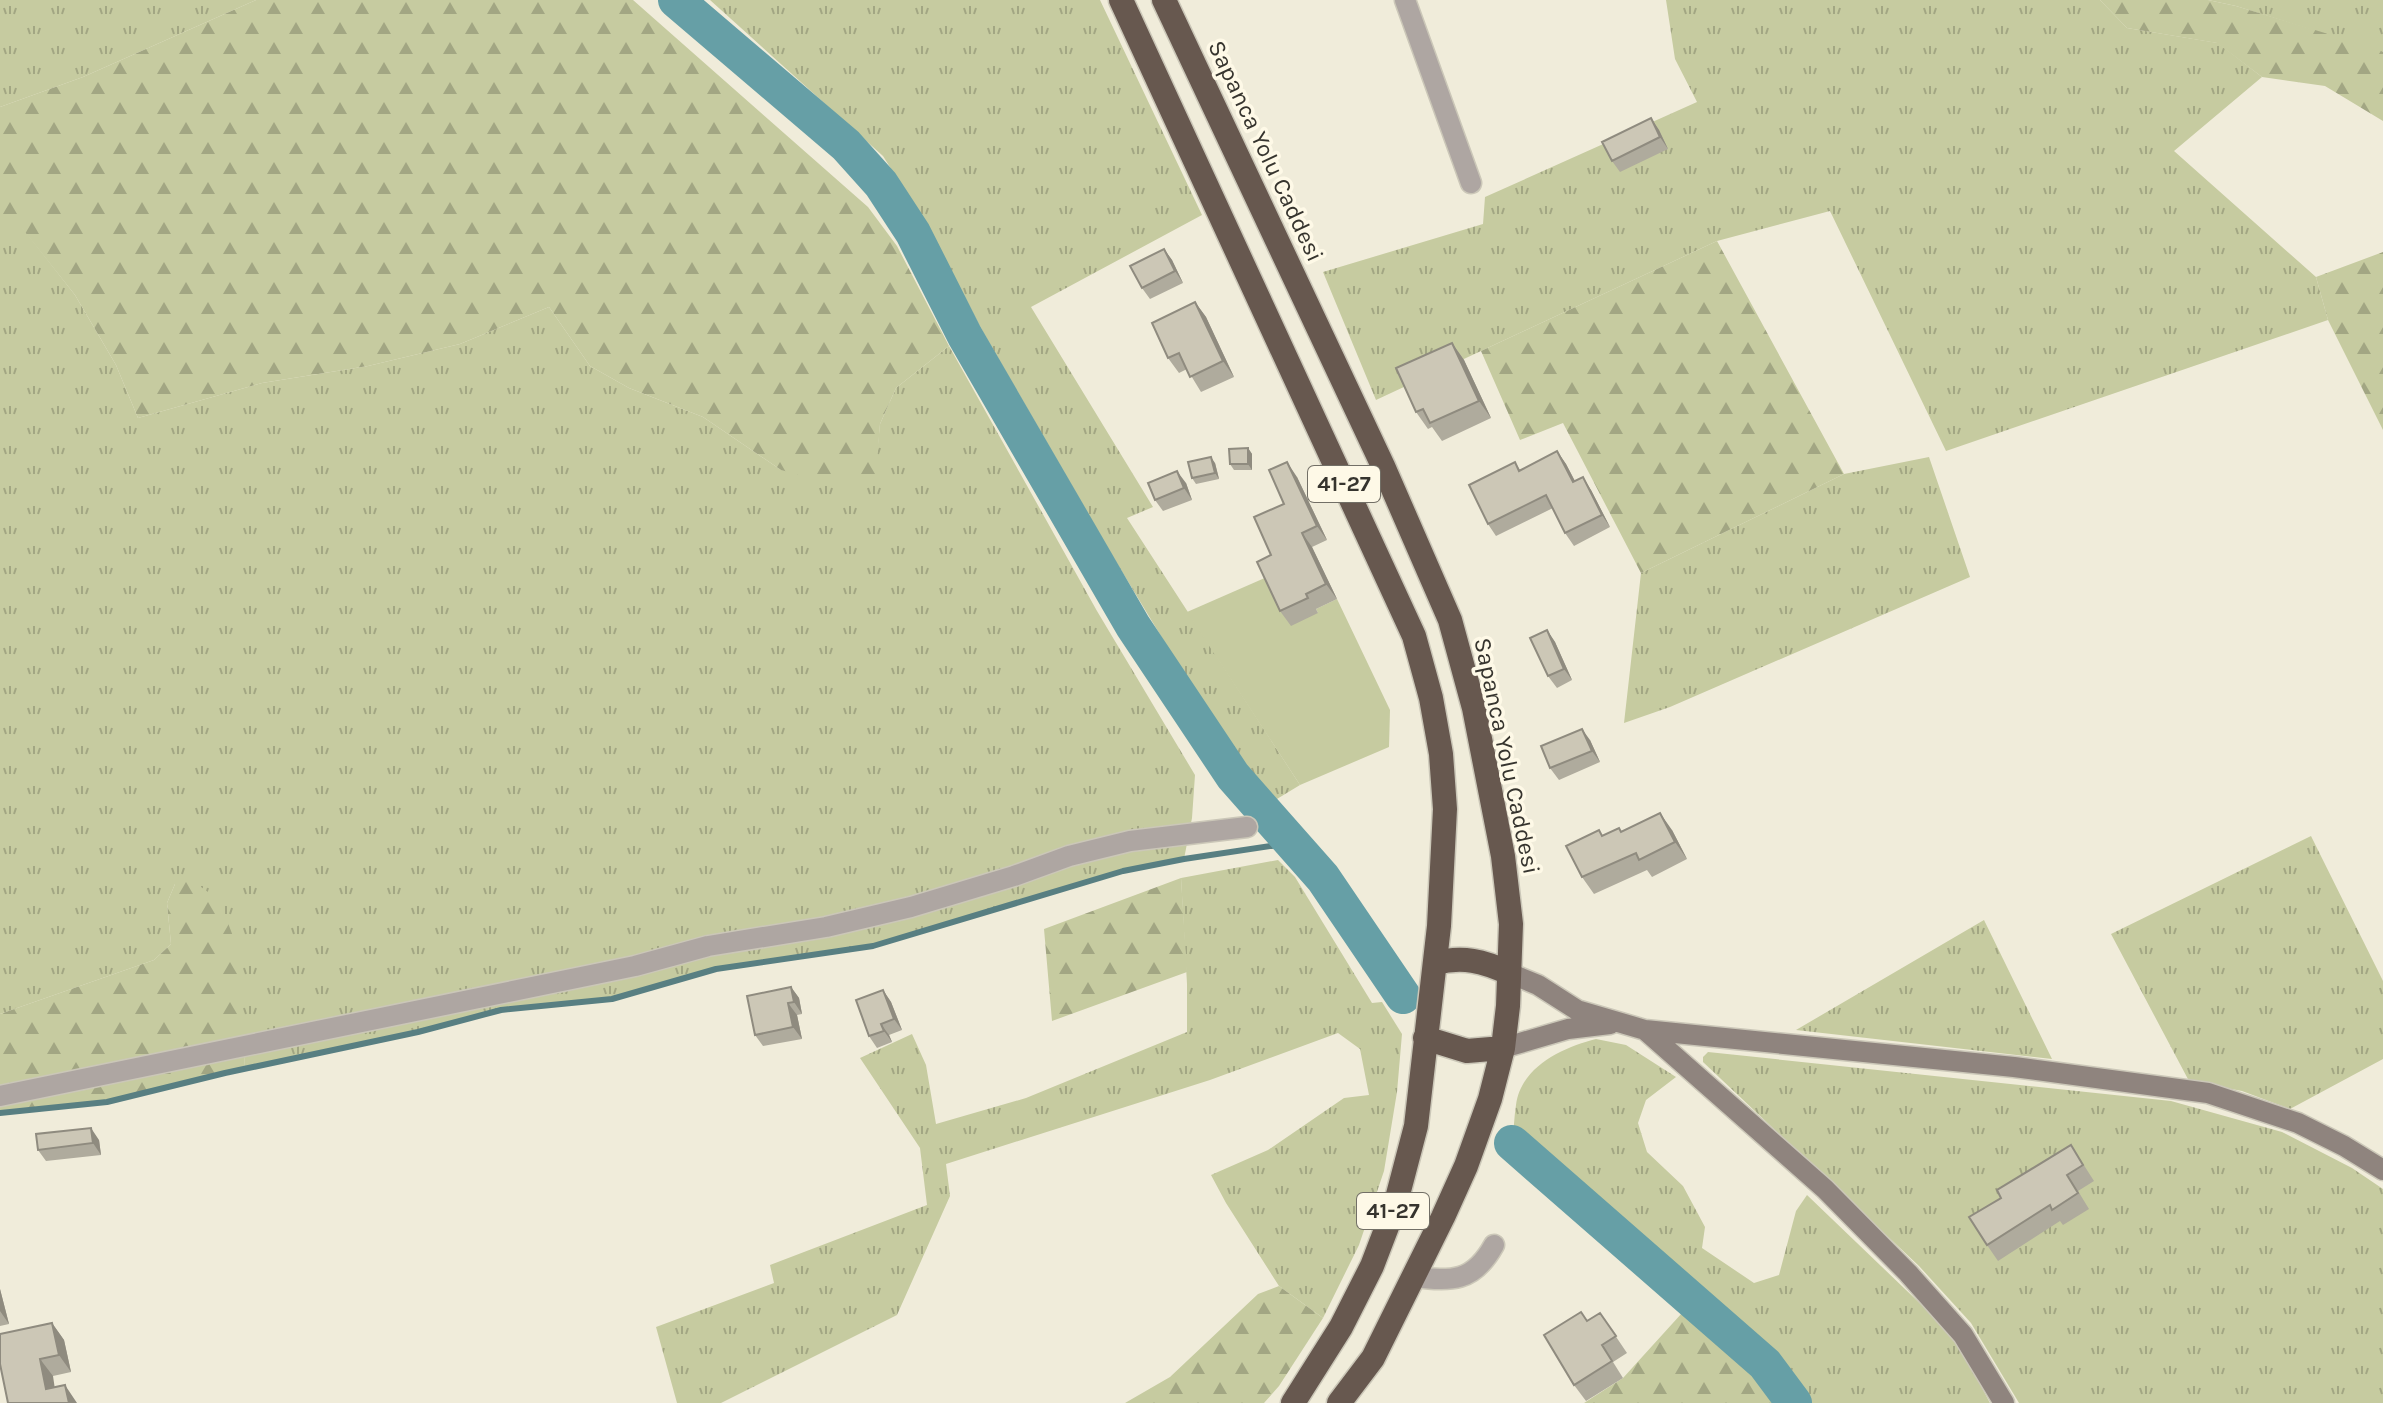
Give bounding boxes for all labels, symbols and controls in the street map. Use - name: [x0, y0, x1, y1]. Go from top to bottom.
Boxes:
- street label: Sapanca Yolu Caddesi: [1202, 36, 1330, 266]
- road number: 41-27: [1308, 466, 1380, 502]
- street label: Sapanca Yolu Caddesi: [1468, 635, 1546, 877]
- road number: 41-27: [1357, 1193, 1429, 1229]

